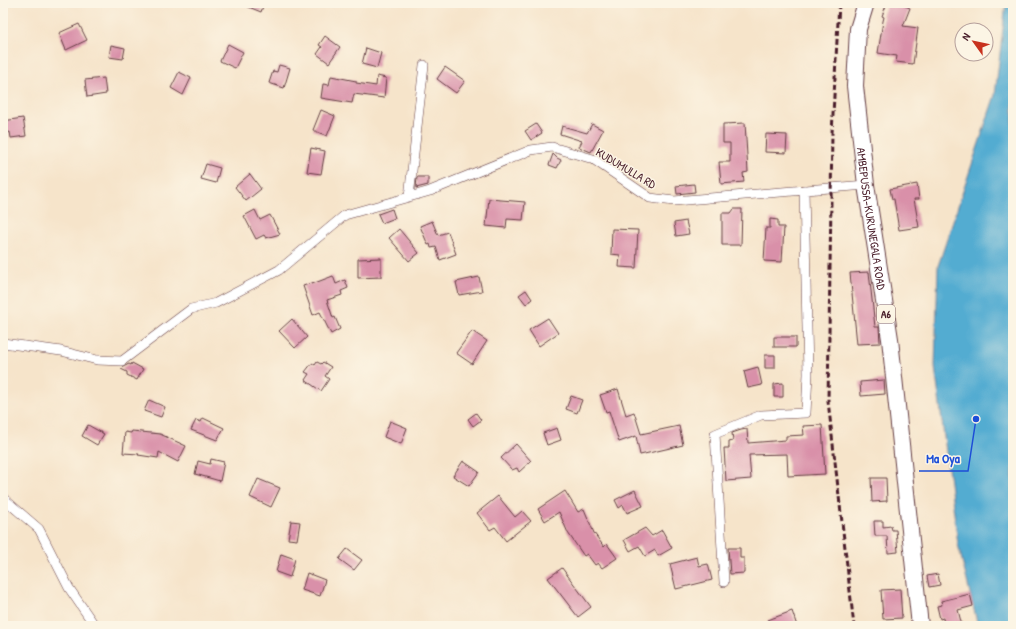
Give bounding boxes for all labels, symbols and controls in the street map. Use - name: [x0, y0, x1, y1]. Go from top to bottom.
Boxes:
- north arrow: [954, 22, 994, 62]
- text: N: [958, 30, 973, 43]
- street label: KUDUMULLA RD: [593, 143, 660, 193]
- street label: AMBEPUSSA-KURUNEGALA ROAD: [853, 147, 891, 291]
- road number: A6: [877, 305, 895, 323]
- callout: Ma Oya: [919, 446, 968, 471]
- text: Ma Oya: [926, 449, 961, 468]

